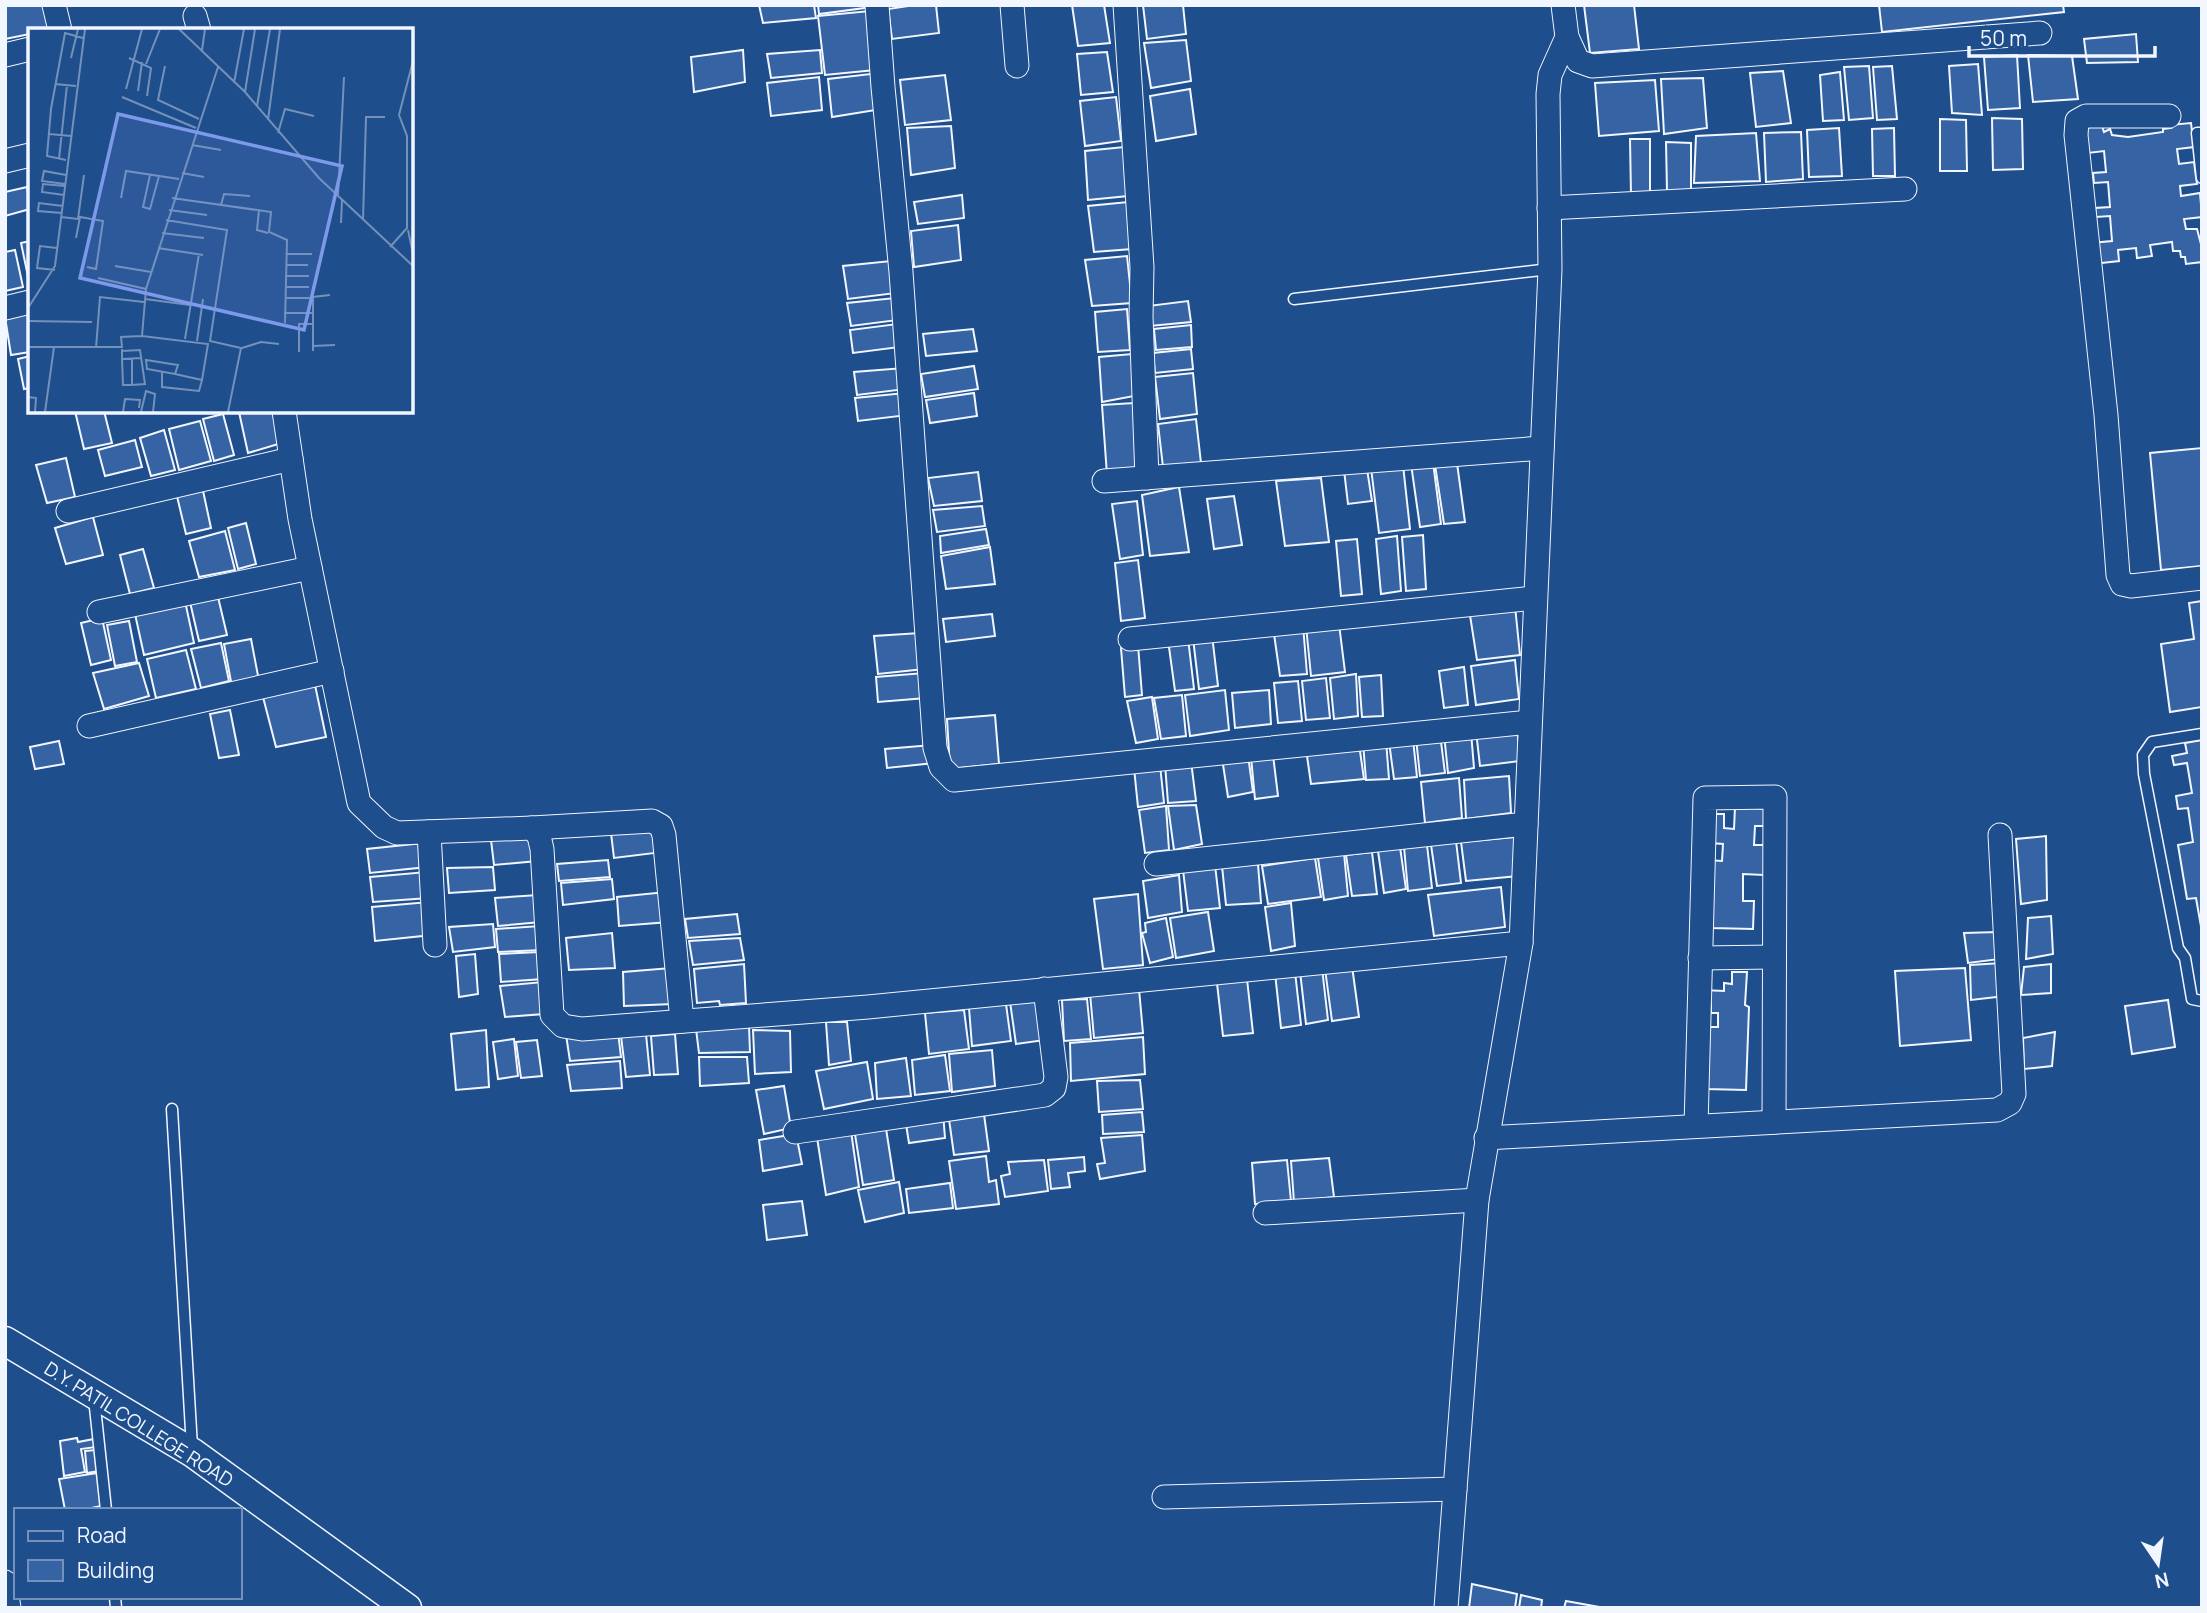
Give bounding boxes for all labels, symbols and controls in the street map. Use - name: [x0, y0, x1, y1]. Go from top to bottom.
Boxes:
- scale bar: [1969, 14, 2154, 58]
- text: 50 m: [1980, 24, 2027, 52]
- inset map: [28, 28, 413, 413]
- street label: D.Y. PATIL COLLEGE ROAD: [40, 1355, 238, 1493]
- legend: [14, 1508, 242, 1599]
- text: Road: [77, 1521, 127, 1549]
- north arrow: [2123, 1529, 2193, 1599]
- text: Building: [77, 1556, 154, 1584]
- text: N: [2152, 1566, 2171, 1595]

